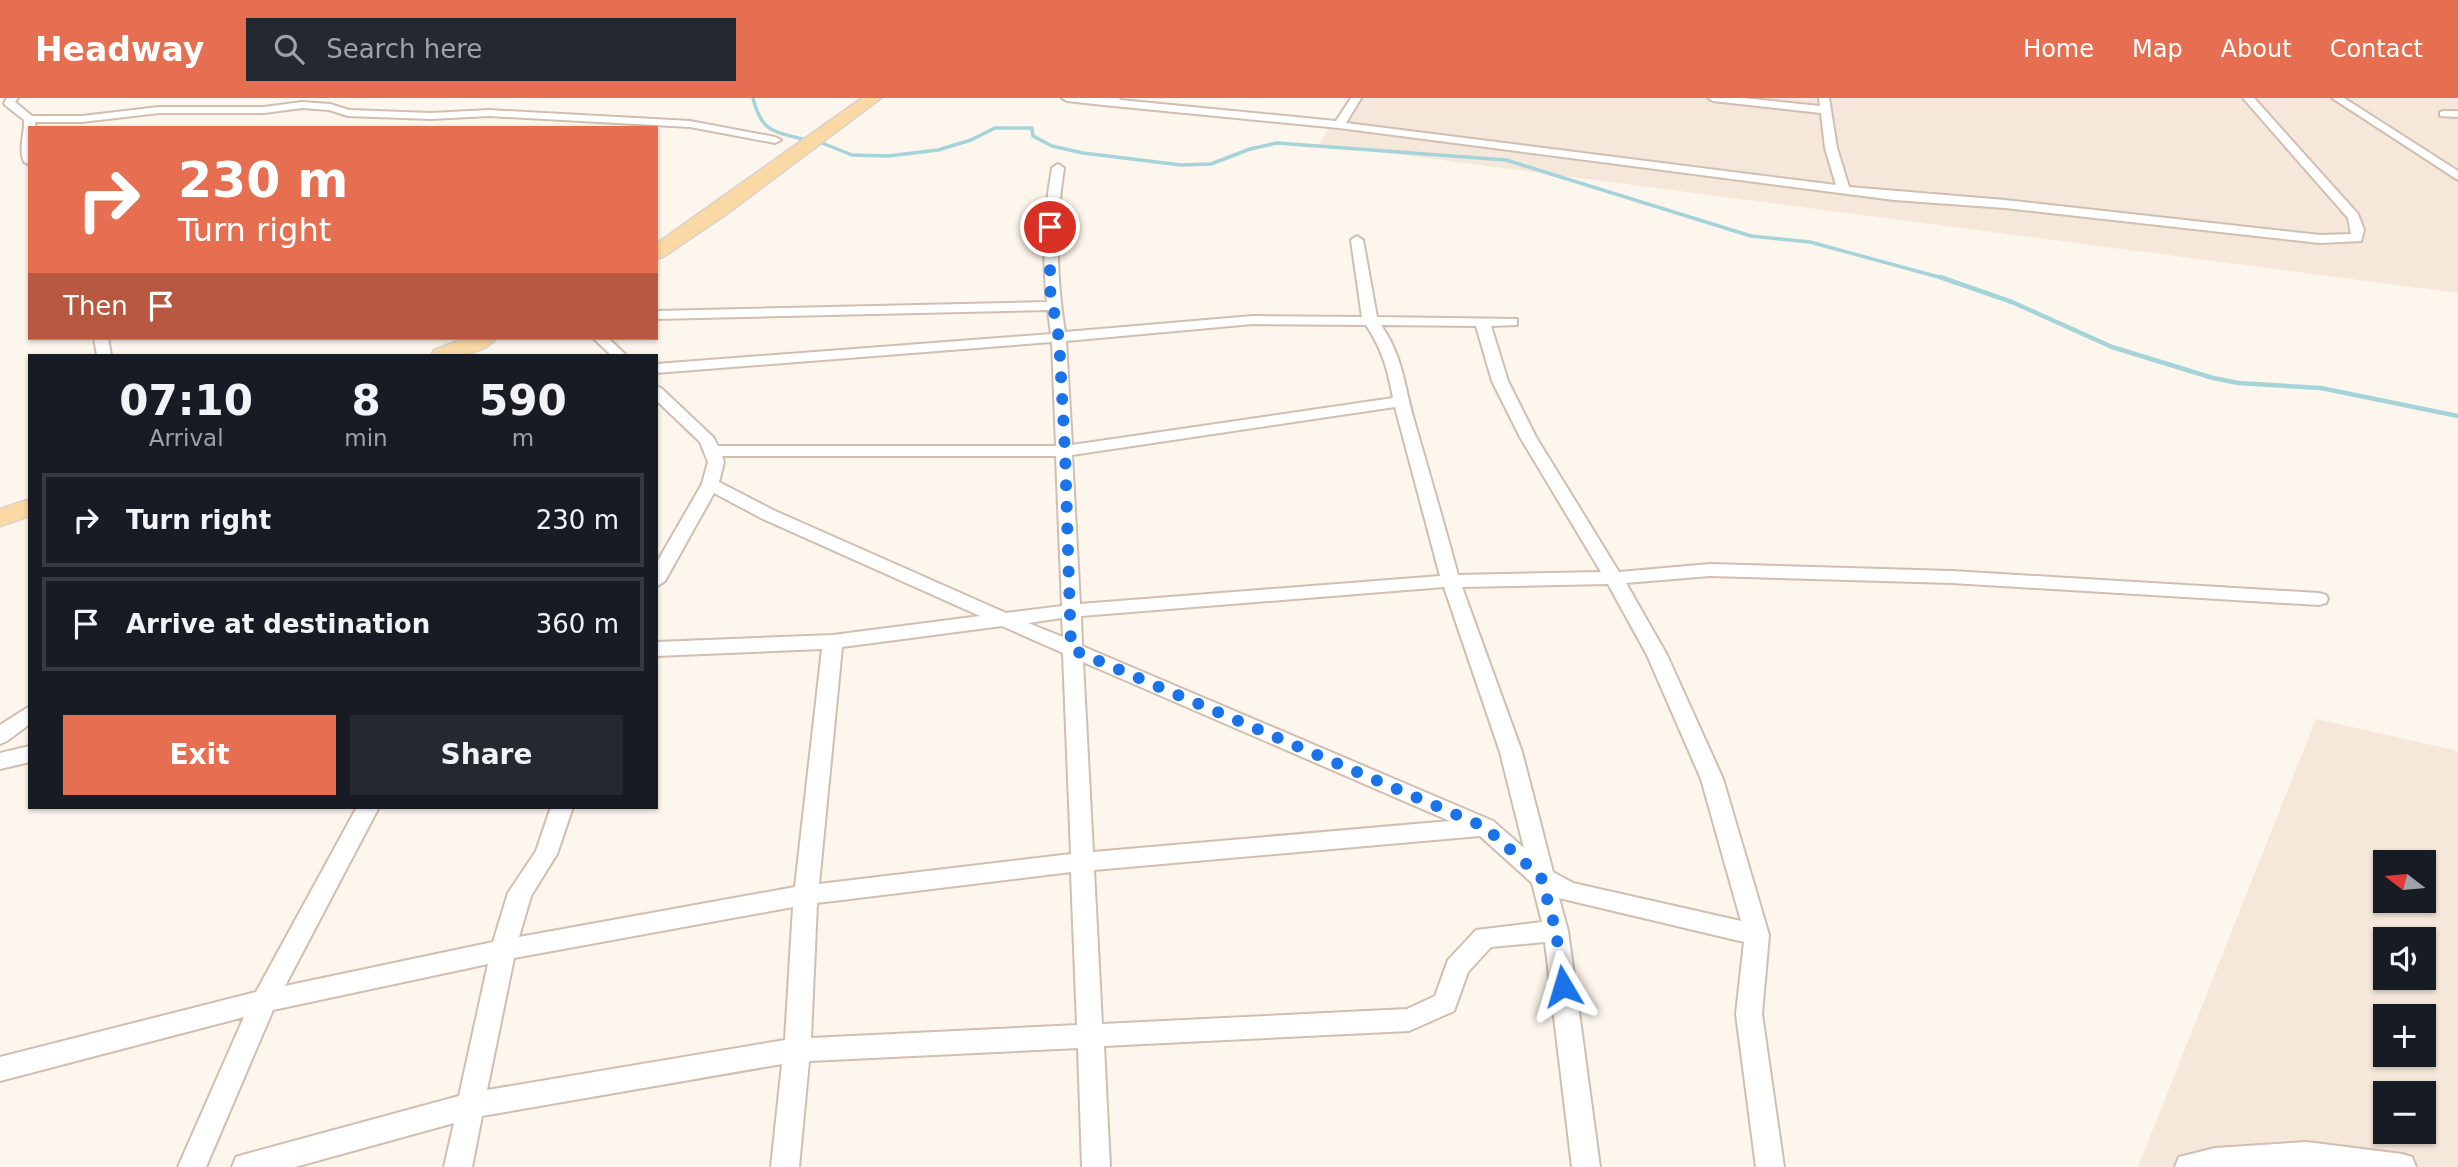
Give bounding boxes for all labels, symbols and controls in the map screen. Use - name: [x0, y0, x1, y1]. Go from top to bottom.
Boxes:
- search box: [246, 18, 736, 81]
- text: Headway: [35, 30, 204, 69]
- icon: search: [270, 30, 308, 68]
- text: Search here: [326, 34, 482, 64]
- text: Home: [2023, 35, 2094, 63]
- text: Map: [2132, 35, 2183, 63]
- text: About: [2221, 35, 2292, 63]
- text: Contact: [2330, 35, 2423, 63]
- text: 230 m: [178, 152, 348, 209]
- icon: right: [63, 154, 154, 245]
- pin: [1020, 197, 1080, 257]
- icon: arrive: [1031, 208, 1069, 246]
- text: Turn right: [178, 211, 331, 249]
- icon: arrive: [142, 287, 180, 325]
- text: Then: [63, 291, 128, 321]
- text: 07:10: [119, 376, 253, 425]
- text: 8: [351, 376, 381, 425]
- text: 590: [479, 376, 567, 425]
- text: Arrival: [149, 425, 224, 451]
- text: min: [344, 425, 388, 451]
- text: m: [512, 425, 534, 451]
- icon: right: [67, 501, 105, 539]
- text: Turn right: [126, 505, 271, 535]
- text: 230 m: [536, 505, 619, 535]
- icon: arrive: [67, 605, 105, 643]
- text: Arrive at destination: [126, 609, 430, 639]
- text: 360 m: [536, 609, 619, 639]
- button: Exit: [63, 715, 336, 795]
- button: Share: [350, 715, 623, 795]
- north arrow: [2373, 850, 2436, 914]
- map controls: [2373, 850, 2436, 1144]
- button: sound: [2373, 927, 2436, 990]
- position arrow: [1526, 949, 1600, 1023]
- button: +: [2373, 1004, 2436, 1067]
- button: −: [2373, 1081, 2436, 1144]

